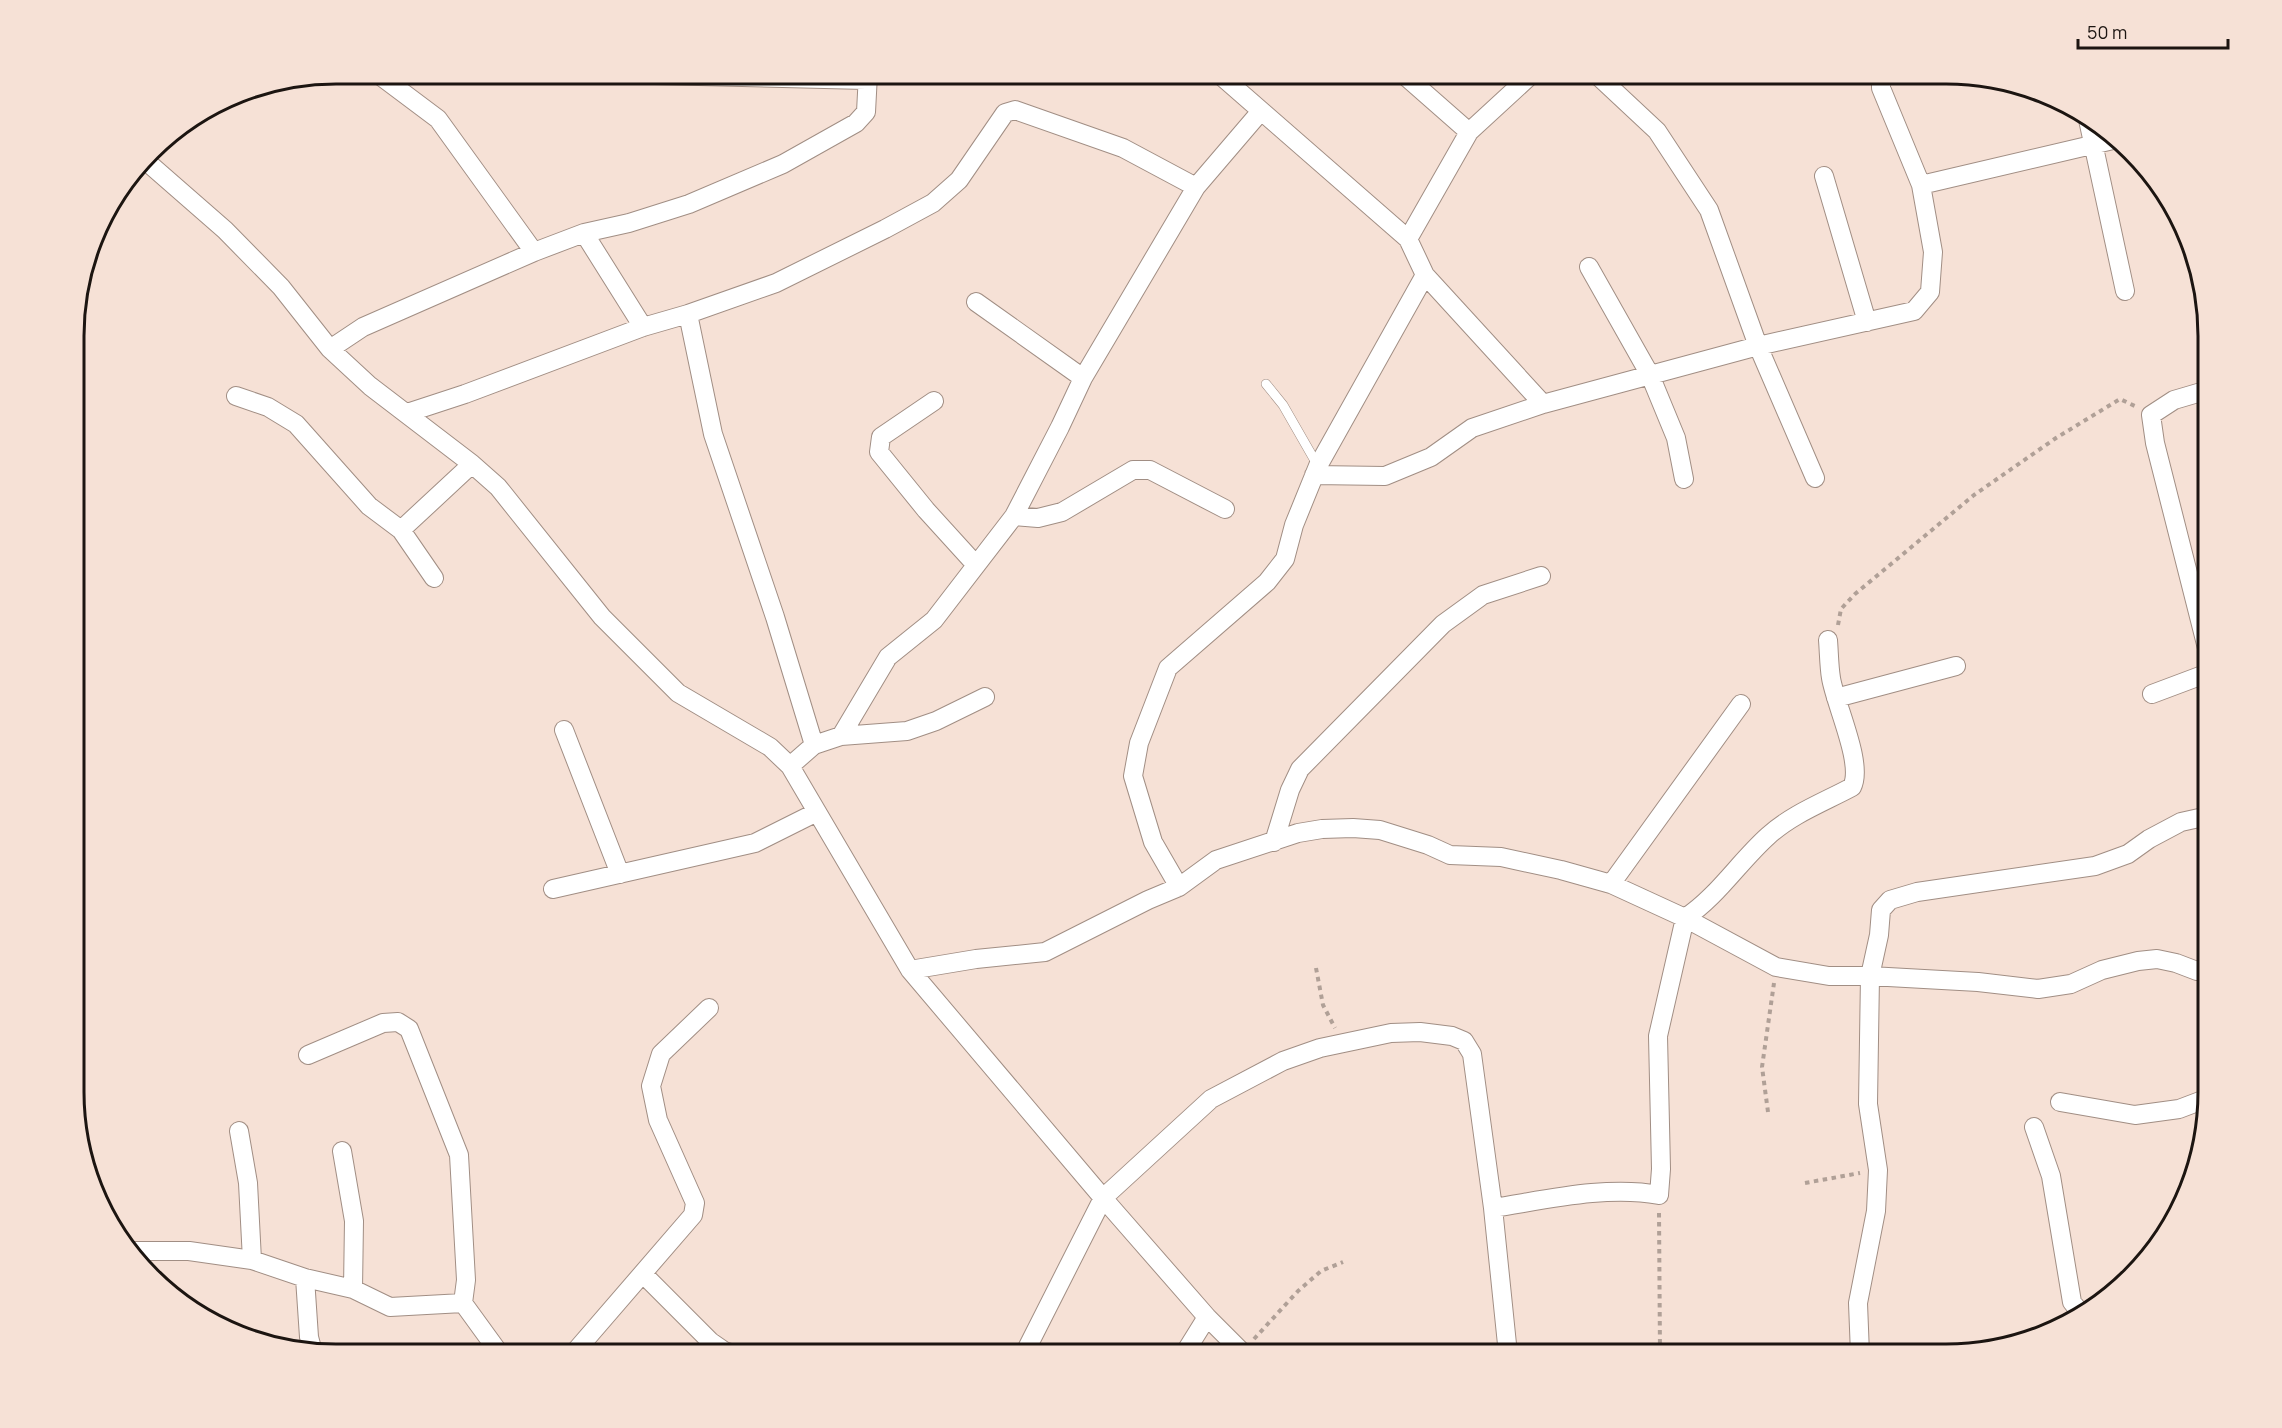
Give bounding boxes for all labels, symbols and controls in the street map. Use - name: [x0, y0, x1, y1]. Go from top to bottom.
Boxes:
- scale bar: [2078, 12, 2228, 50]
- text: 50 m: [2087, 20, 2127, 44]

